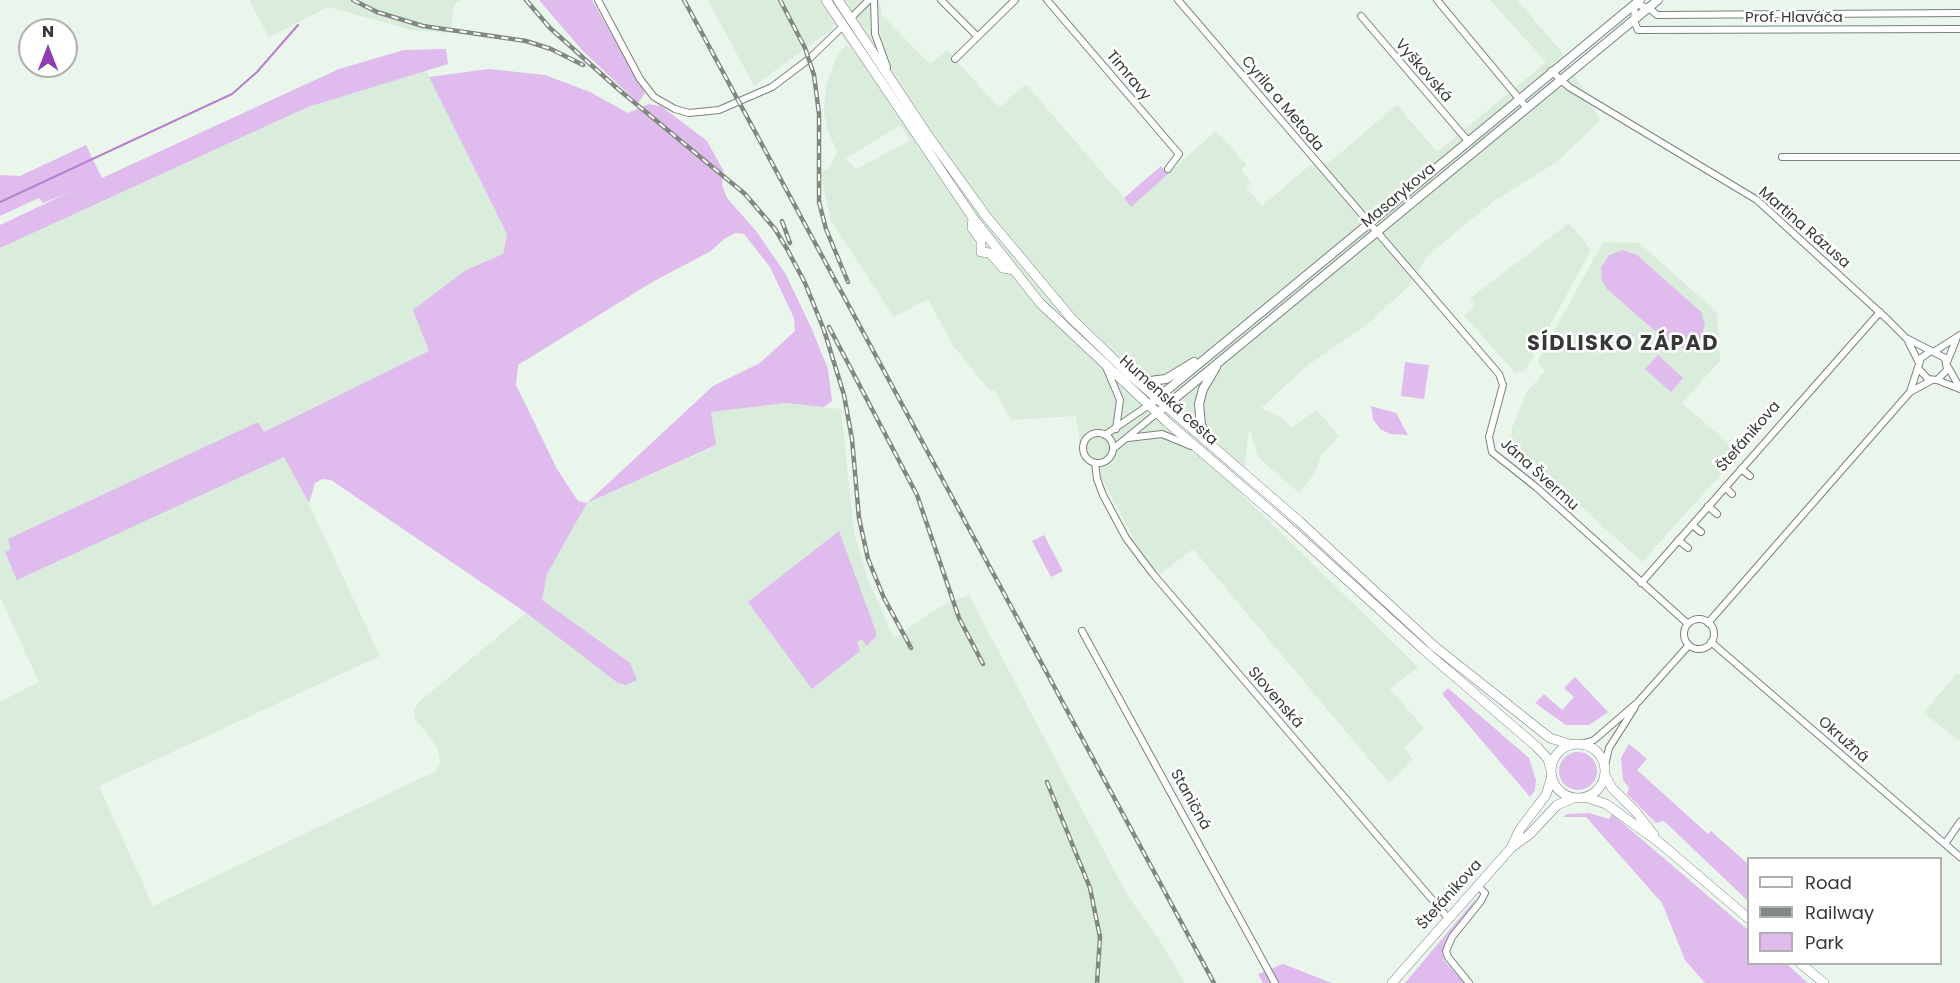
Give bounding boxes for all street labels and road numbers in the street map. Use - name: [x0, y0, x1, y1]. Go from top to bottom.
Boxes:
- street label: Prof. Hlaváča: [1745, 9, 1843, 27]
- street label: Vyškovská: [1391, 36, 1455, 106]
- street label: Timravy: [1102, 47, 1154, 105]
- street label: Cyrila a Metoda: [1237, 53, 1327, 155]
- street label: Masarykova: [1358, 160, 1440, 232]
- street label: Martina Rázusa: [1755, 183, 1853, 273]
- street label: Humenská cesta: [1115, 352, 1221, 450]
- street label: Štefánikova: [1713, 398, 1785, 476]
- street label: Jána Švermu: [1496, 435, 1582, 515]
- street label: Slovenská: [1244, 664, 1306, 732]
- street label: Okružná: [1814, 713, 1872, 767]
- street label: Staničná: [1166, 767, 1214, 833]
- street label: Štefánikova: [1414, 856, 1486, 934]

